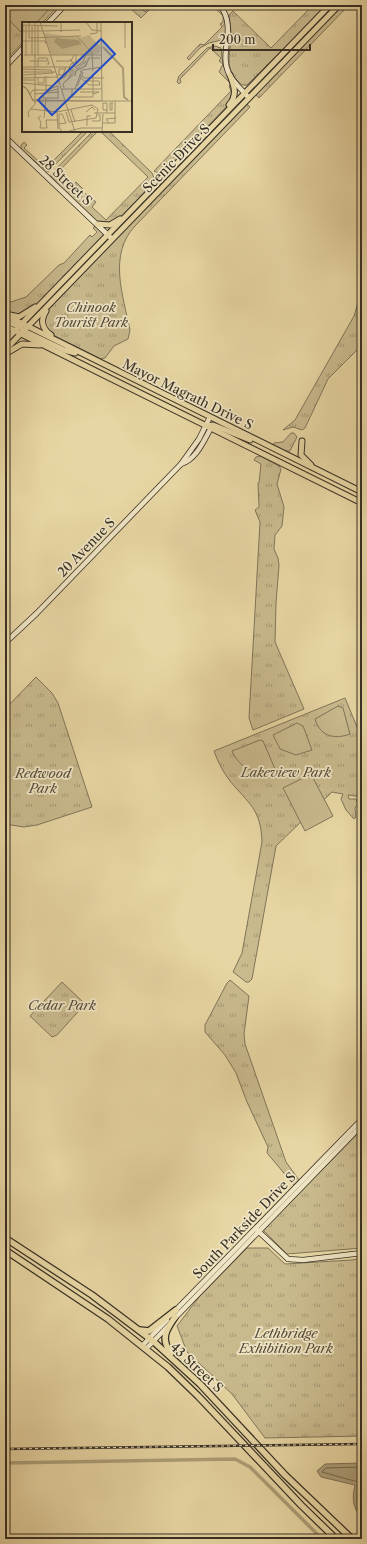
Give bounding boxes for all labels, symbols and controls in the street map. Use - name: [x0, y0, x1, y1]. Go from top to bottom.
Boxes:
- inset map: [22, 22, 132, 132]
- scale bar: [213, 26, 310, 52]
- text: 200 m: [219, 32, 256, 47]
- street label: Scenic Drive S: [139, 120, 213, 196]
- street label: 28 Street S: [36, 151, 96, 209]
- park label: Chinook Tourist Park: [54, 299, 128, 330]
- street label: Mayor Magrath Drive S: [120, 355, 256, 433]
- street label: 20 Avenue S: [54, 514, 118, 580]
- park label: Lakeview Park: [240, 764, 331, 780]
- park label: Redwood Park: [14, 765, 72, 796]
- park label: Cedar Park: [28, 997, 96, 1013]
- street label: South Parkside Drive S: [189, 1168, 299, 1281]
- park label: Lethbridge Exhibition Park: [238, 1325, 333, 1356]
- street label: 43 Street S: [167, 1339, 227, 1396]

